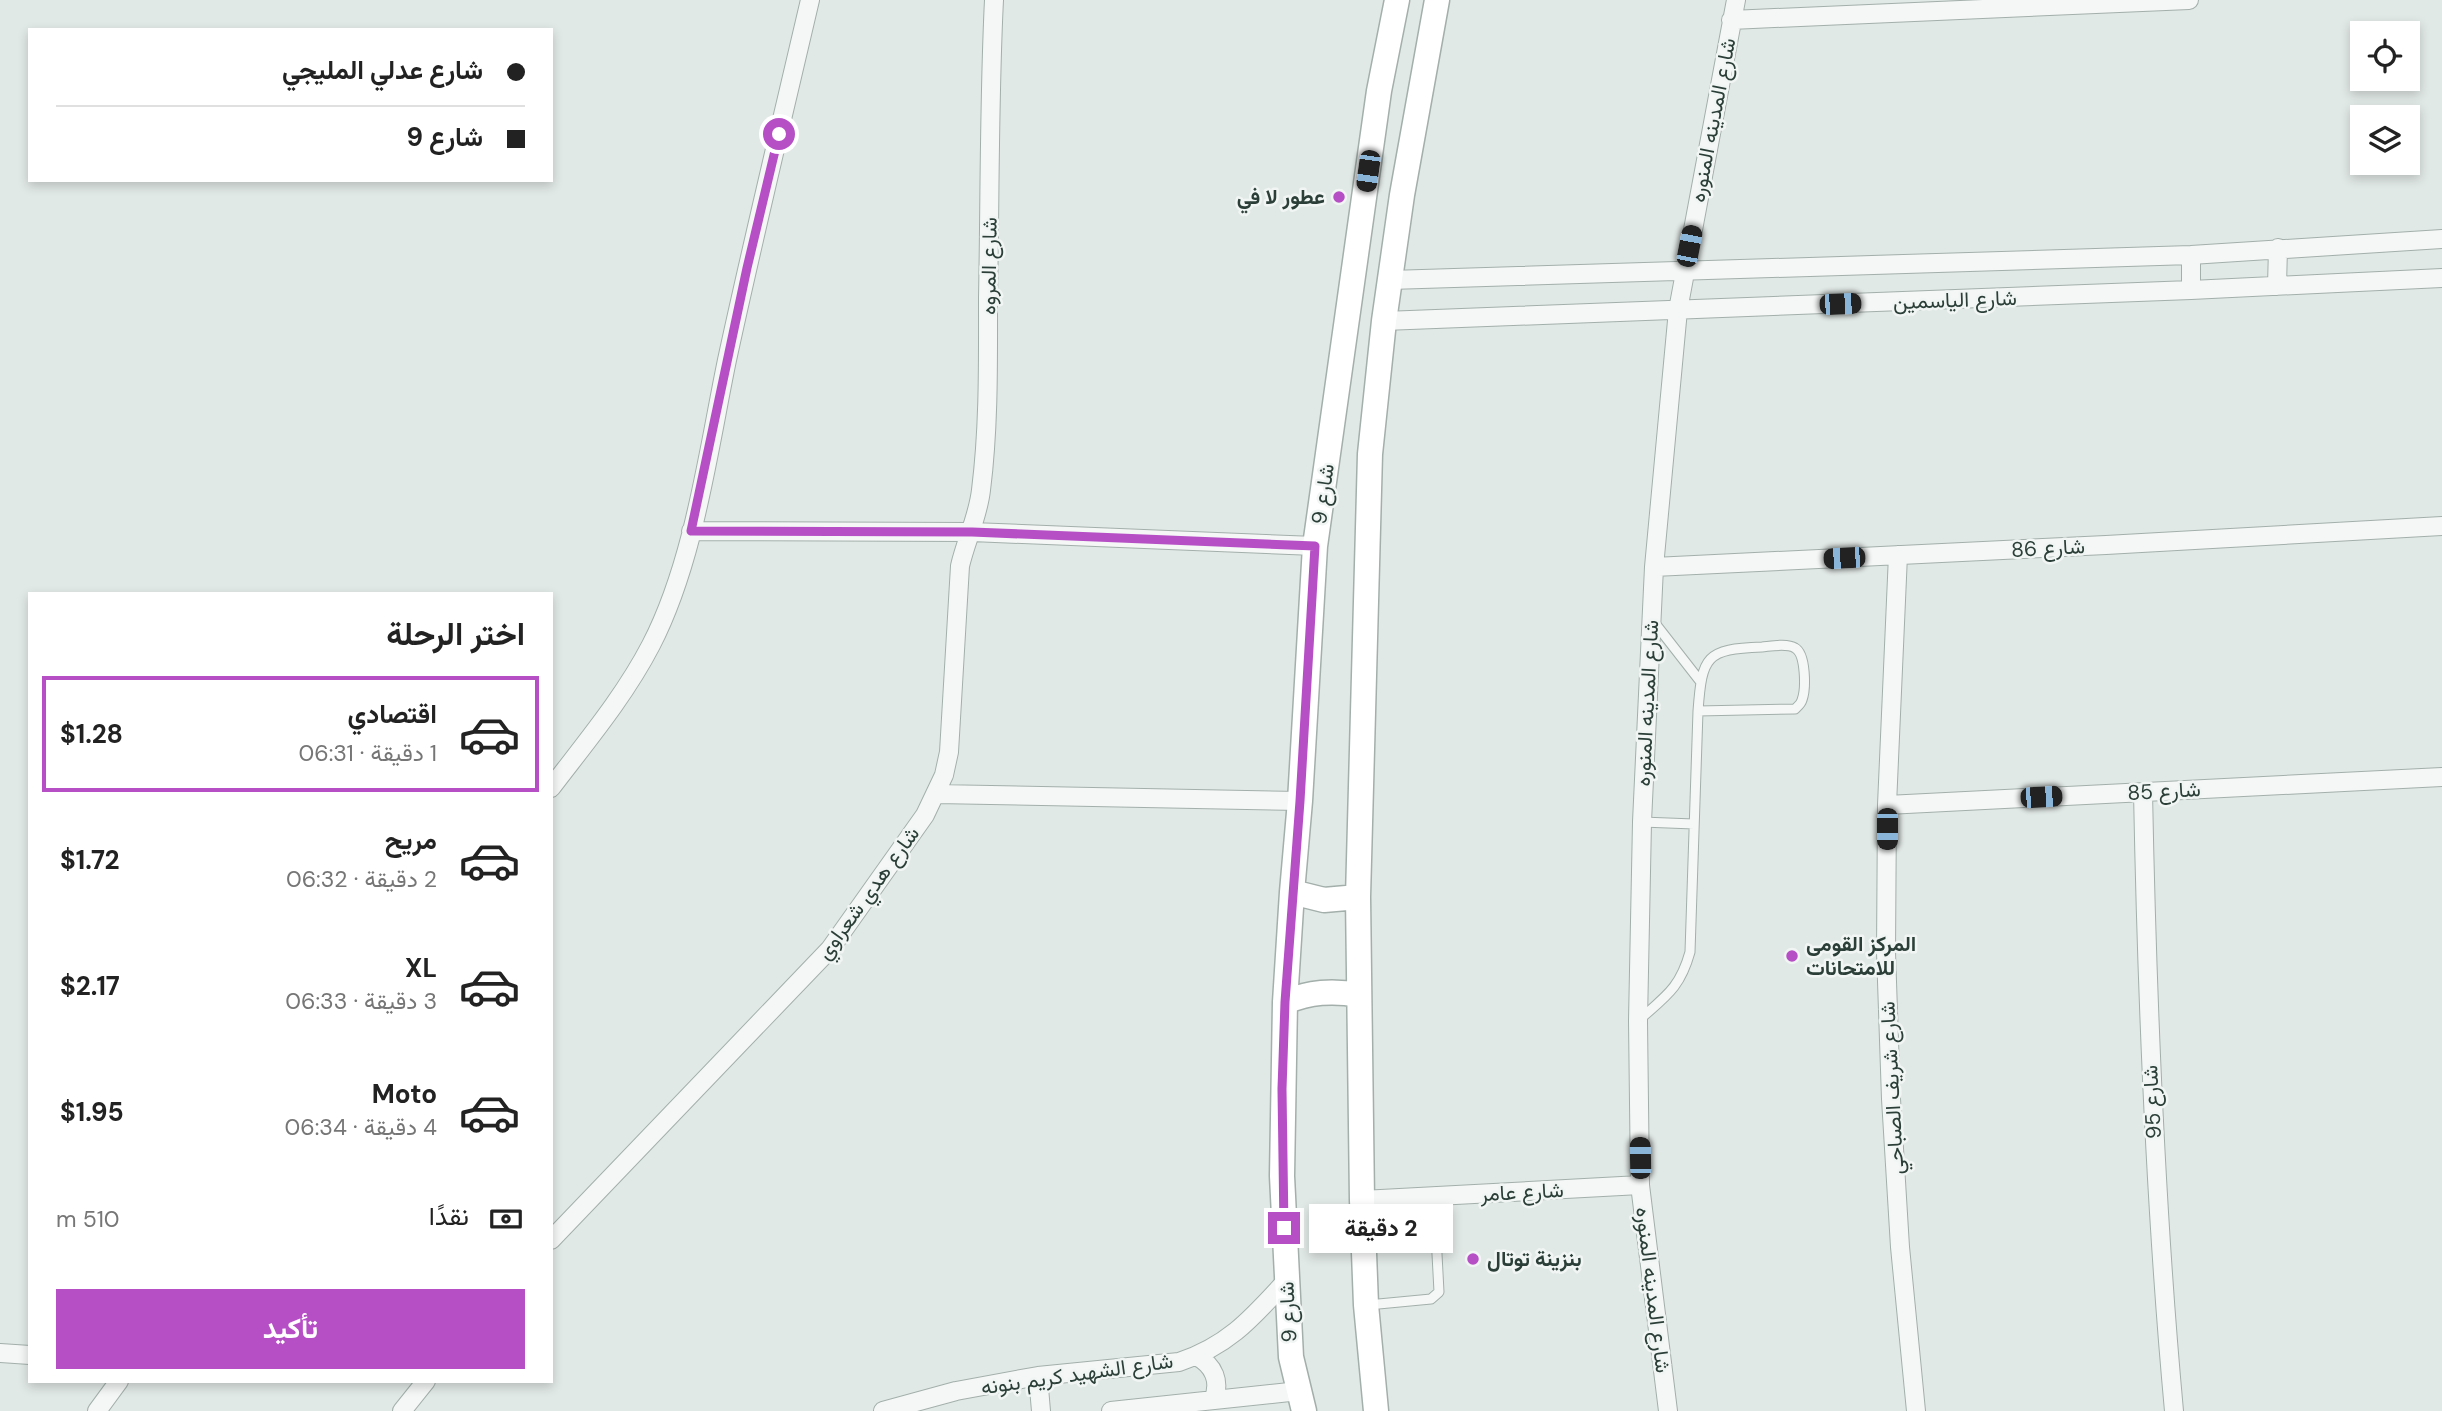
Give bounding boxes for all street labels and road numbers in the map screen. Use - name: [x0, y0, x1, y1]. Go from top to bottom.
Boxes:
- street label: شارع المدينه المنوره: [1683, 35, 1743, 205]
- street label: شارع المروه: [974, 217, 1004, 315]
- street label: شارع الياسمين: [1893, 284, 2017, 316]
- street label: شارع 9: [1305, 462, 1341, 526]
- street label: شارع 86: [2010, 532, 2086, 564]
- street label: شارع المدينه المنوره: [1629, 619, 1665, 787]
- street label: شارع 85: [2127, 775, 2201, 807]
- street label: شارع هدي شعراوي: [810, 821, 928, 967]
- street label: شارع شريف الصباحي: [1873, 1000, 1914, 1175]
- street label: شارع 95: [2136, 1064, 2168, 1140]
- street label: شارع عامر: [1479, 1176, 1564, 1208]
- street label: شارع المدينه المنوره: [1629, 1206, 1677, 1374]
- street label: شارع 9: [1272, 1281, 1304, 1343]
- street label: شارع الشهيد كريم بنونه: [979, 1347, 1175, 1401]

